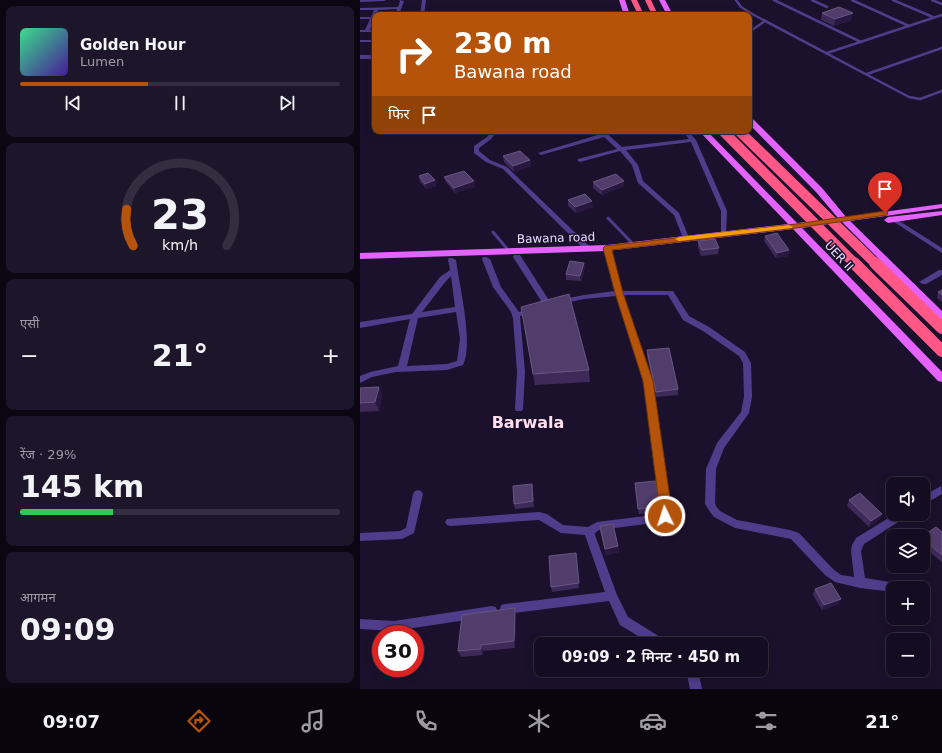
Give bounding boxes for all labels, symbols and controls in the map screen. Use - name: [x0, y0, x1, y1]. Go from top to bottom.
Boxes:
- text: 230 m: [454, 27, 551, 60]
- icon: right: [388, 28, 440, 80]
- text: Golden Hour: [80, 36, 186, 54]
- text: Lumen: [80, 54, 124, 69]
- text: Bawana road: [454, 61, 572, 82]
- icon: previous: [62, 92, 84, 114]
- icon: pause: [169, 92, 191, 114]
- icon: next: [276, 92, 298, 114]
- icon: arrive: [418, 104, 440, 126]
- text: फिर: [388, 105, 410, 123]
- pin: [868, 172, 902, 213]
- icon: arrive: [874, 178, 896, 200]
- text: 23: [151, 190, 209, 239]
- street label: Bawana road: [517, 230, 595, 246]
- text: km/h: [162, 236, 198, 252]
- street label: UER II: [822, 238, 856, 274]
- text: एसी: [20, 316, 39, 331]
- text: 21°: [152, 338, 208, 373]
- text: −: [20, 343, 38, 368]
- text: +: [322, 343, 340, 368]
- district label: Barwala: [492, 413, 564, 432]
- text: रेंज · 29%: [20, 447, 76, 462]
- text: 145 km: [20, 469, 144, 504]
- map controls: [886, 477, 930, 677]
- button: sound: [886, 477, 930, 521]
- position arrow: [644, 495, 686, 537]
- button: layers: [886, 529, 930, 573]
- button: +: [886, 581, 930, 625]
- text: आगमन: [20, 590, 56, 605]
- text: 09:09: [20, 612, 116, 647]
- speed limit sign: 30: [372, 625, 424, 677]
- button: −: [886, 633, 930, 677]
- text: 09:09 · 2 मिनट · 450 m: [562, 648, 740, 666]
- icon: directions: [185, 707, 213, 735]
- icon: music: [299, 707, 327, 735]
- icon: phone: [412, 707, 440, 735]
- icon: climate: [525, 707, 553, 735]
- icon: car: [639, 707, 667, 735]
- icon: filters: [752, 707, 780, 735]
- text: 09:07: [43, 711, 100, 732]
- text: 21°: [865, 711, 899, 732]

